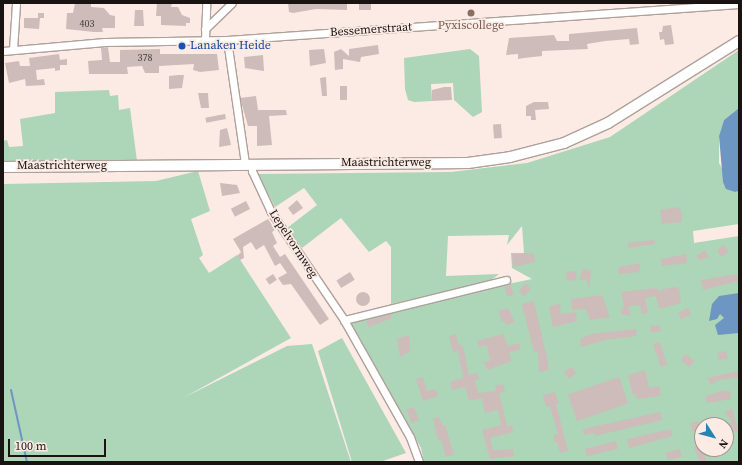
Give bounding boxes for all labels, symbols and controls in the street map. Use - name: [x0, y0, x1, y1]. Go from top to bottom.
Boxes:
- marker: Pyxiscollege: [466, 8, 476, 18]
- house number: 403: [80, 18, 94, 30]
- place label: Pyxiscollege: [438, 19, 504, 33]
- street label: Bessemerstraat: [329, 20, 413, 40]
- place label: Lanaken Heide: [190, 39, 271, 53]
- marker: Lanaken Heide: [177, 41, 187, 51]
- house number: 378: [138, 52, 152, 64]
- street label: Maastrichterweg: [341, 156, 431, 170]
- street label: Maastrichterweg: [17, 159, 107, 173]
- street label: Lepelvormweg: [266, 207, 320, 281]
- north arrow: [694, 417, 734, 457]
- scale bar: [10, 431, 108, 457]
- text: N: [715, 436, 732, 451]
- text: 100 m: [15, 438, 47, 454]

